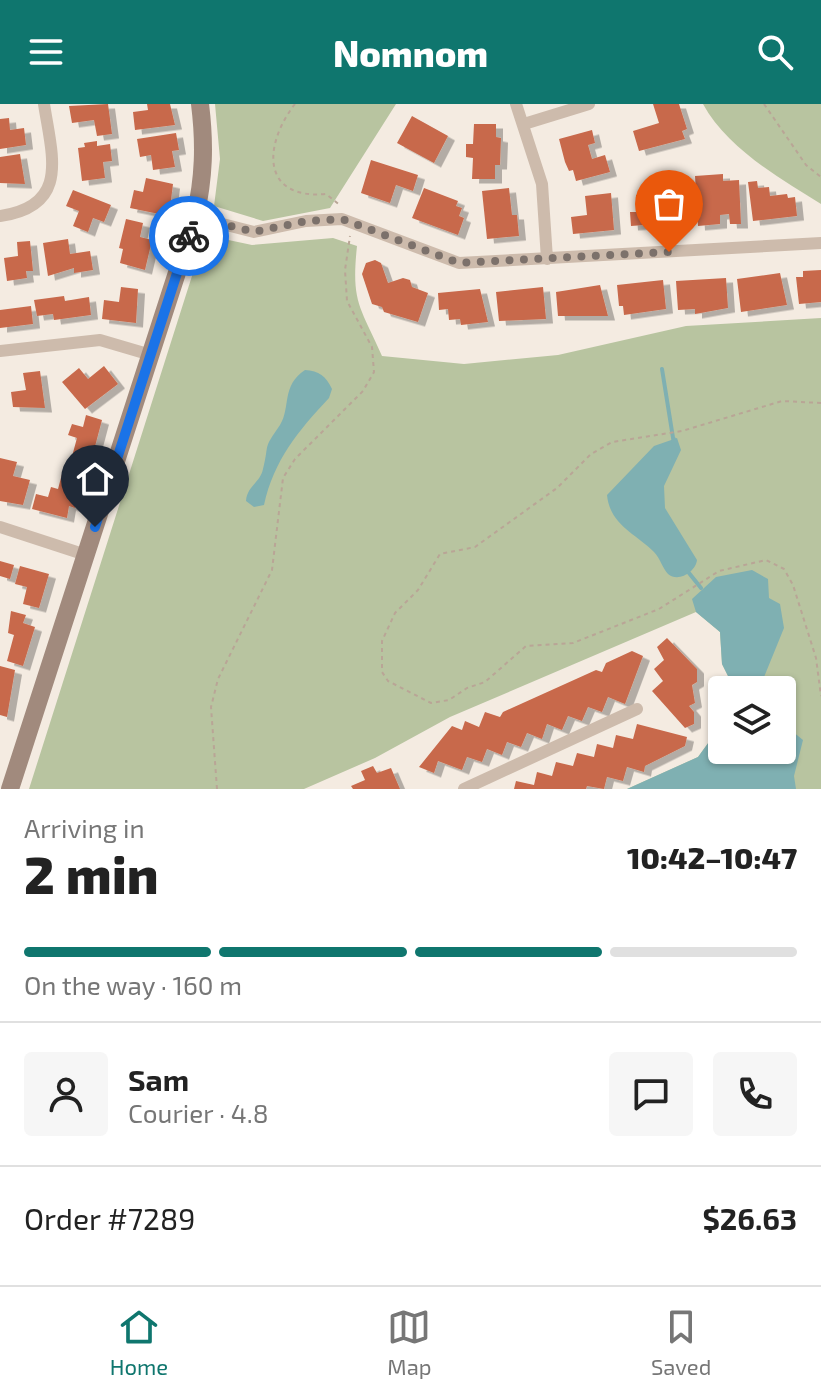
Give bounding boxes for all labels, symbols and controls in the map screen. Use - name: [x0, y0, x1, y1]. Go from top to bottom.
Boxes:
- icon: menu: [24, 30, 68, 74]
- icon: search: [753, 30, 797, 74]
- text: Nomnom: [333, 31, 488, 74]
- pin: [635, 170, 703, 252]
- icon: bag: [647, 182, 691, 226]
- courier: [149, 196, 229, 276]
- icon: bike: [167, 214, 211, 258]
- pin: [61, 445, 129, 527]
- icon: home: [73, 457, 117, 501]
- map controls: [708, 676, 796, 764]
- button: layers: [708, 676, 796, 764]
- text: Arriving in: [24, 812, 145, 843]
- text: 10:42–10:47: [627, 839, 797, 875]
- text: 2 min: [24, 842, 159, 904]
- text: On the way · 160 m: [24, 969, 242, 1000]
- button: person: [24, 1052, 108, 1136]
- button: chat: [609, 1052, 693, 1136]
- button: phone: [713, 1052, 797, 1136]
- text: Sam: [128, 1061, 189, 1097]
- text: Courier · 4.8: [128, 1097, 269, 1128]
- text: Order #7289: [24, 1200, 195, 1236]
- text: $26.63: [702, 1200, 797, 1236]
- tab: Home: [110, 1305, 168, 1379]
- tab: Map: [387, 1305, 432, 1379]
- tab: Saved: [651, 1305, 711, 1379]

